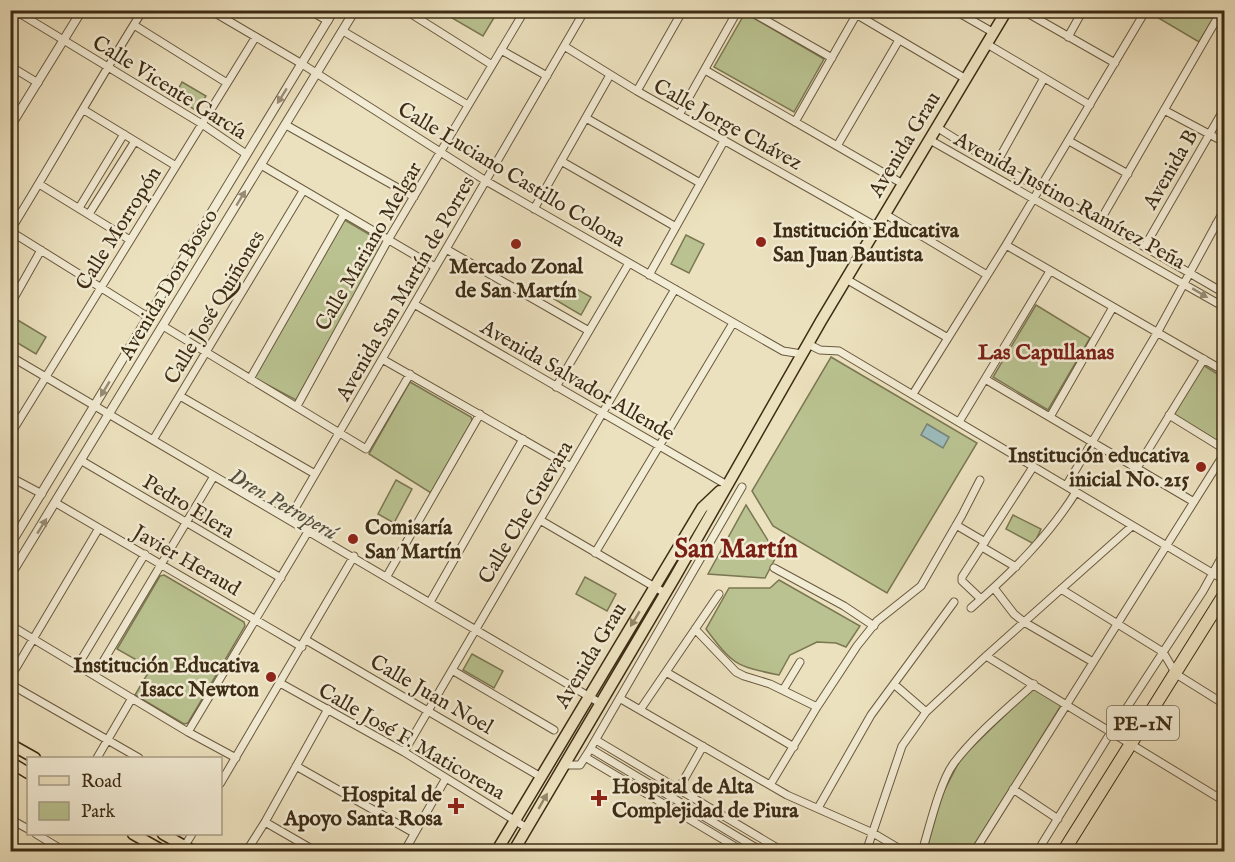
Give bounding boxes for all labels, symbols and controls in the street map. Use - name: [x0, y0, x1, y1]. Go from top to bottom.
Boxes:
- street label: Calle Vicente García: [87, 30, 252, 147]
- street label: Calle Jorge Chávez: [648, 73, 807, 177]
- street label: Avenida Grau: [863, 87, 947, 203]
- one-way arrow: [276, 88, 287, 104]
- street label: Calle Luciano Castillo Colona: [392, 96, 631, 255]
- street label: Avenida B: [1137, 125, 1205, 215]
- street label: Avenida Justino Ramírez Peña: [948, 126, 1191, 277]
- street label: Calle Mariano Melgar: [310, 157, 429, 336]
- street label: Calle Morropón: [70, 162, 168, 296]
- street label: Avenida San Martín de Porres: [330, 171, 482, 407]
- one-way arrow: [236, 190, 247, 206]
- street label: Avenida Don Bosco: [113, 205, 225, 366]
- place label: Institución Educativa San Juan Bautista: [773, 218, 960, 269]
- street label: Calle José Quiñones: [159, 226, 272, 390]
- marker: Institución Educativa San Juan Bautista: [754, 235, 768, 249]
- marker: Mercado Zonal de San Martín: [509, 237, 523, 251]
- place label: Mercado Zonal de San Martín: [449, 254, 584, 305]
- one-way arrow: [1192, 287, 1208, 298]
- street label: Avenida Salvador Allende: [474, 314, 679, 448]
- district label: Las Capullanas: [978, 339, 1115, 367]
- one-way arrow: [100, 381, 110, 398]
- street label: Calle Che Guevara: [473, 435, 580, 589]
- place label: Institución educativa inicial No. 215: [1008, 443, 1190, 494]
- marker: Institución educativa inicial No. 215: [1194, 460, 1208, 474]
- water label: Dren Petroperú: [224, 462, 344, 548]
- street label: Pedro Elera: [137, 469, 240, 546]
- place label: Comisaría San Martín: [365, 515, 461, 566]
- one-way arrow: [36, 518, 47, 534]
- street label: Javier Heraud: [126, 519, 246, 603]
- marker: Comisaría San Martín: [346, 532, 360, 546]
- district label: San Martín: [674, 533, 798, 567]
- street label: Avenida Grau: [549, 598, 633, 714]
- one-way arrow: [629, 611, 640, 627]
- street label: Calle Juan Noel: [365, 649, 498, 742]
- place label: Institución Educativa Isacc Newton: [73, 653, 260, 704]
- marker: Institución Educativa Isacc Newton: [264, 670, 278, 684]
- street label: Calle José F. Maticorena: [313, 678, 510, 807]
- road number: PE-1N: [1107, 706, 1179, 740]
- legend: [27, 757, 222, 835]
- text: Road: [81, 771, 122, 794]
- place label: Hospital de Alta Complejidad de Piura: [612, 774, 799, 825]
- place label: Hospital de Apoyo Santa Rosa: [283, 782, 443, 833]
- marker: Hospital de Alta Complejidad de Piura: [590, 789, 608, 807]
- one-way arrow: [537, 793, 548, 809]
- marker: Hospital de Apoyo Santa Rosa: [447, 797, 465, 815]
- text: Park: [81, 801, 116, 824]

